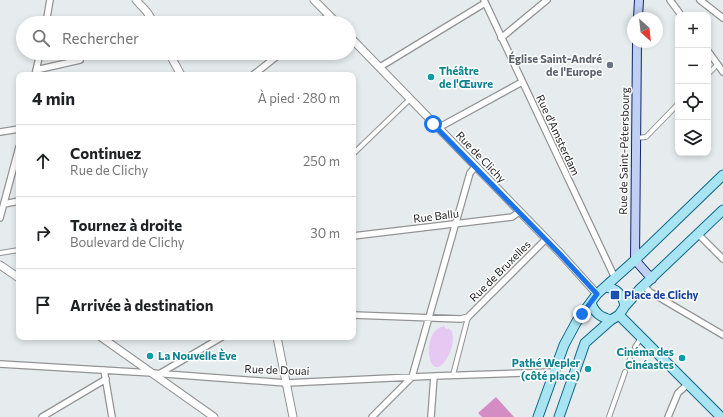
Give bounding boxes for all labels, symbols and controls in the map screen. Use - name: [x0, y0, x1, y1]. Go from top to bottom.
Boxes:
- north arrow: [627, 12, 663, 48]
- map controls: [675, 12, 711, 156]
- button: +: [675, 12, 711, 48]
- search box: [16, 16, 356, 60]
- icon: search: [30, 27, 52, 49]
- text: Rechercher: [62, 29, 139, 47]
- button: −: [675, 48, 711, 84]
- place label: Église Saint-André de l'Europe: [508, 51, 602, 78]
- marker: Église Saint-André de l'Europe: [605, 60, 615, 70]
- place label: Théâtre de l'Œuvre: [439, 64, 493, 90]
- marker: Théâtre de l'Œuvre: [426, 72, 436, 82]
- button: locate: [675, 84, 711, 120]
- street label: Rue de Saint-Pétersbourg: [616, 87, 631, 215]
- text: 4 min: [32, 88, 75, 109]
- text: À pied · 280 m: [258, 90, 340, 106]
- street label: Rue d'Amsterdam: [534, 92, 583, 177]
- route start: [424, 115, 442, 133]
- button: layers: [675, 120, 711, 156]
- street label: Rue de Clichy: [454, 128, 509, 185]
- text: Continuez: [70, 144, 141, 162]
- icon: ahead: [32, 150, 54, 172]
- text: 250 m: [303, 153, 340, 169]
- text: Rue de Clichy: [70, 162, 148, 178]
- street label: Rue Ballu: [412, 206, 460, 225]
- text: Tournez à droite: [70, 216, 182, 234]
- icon: right: [32, 222, 54, 244]
- text: 30 m: [310, 225, 340, 241]
- text: Boulevard de Clichy: [70, 234, 185, 250]
- street label: Rue de Bruxelles: [466, 237, 533, 304]
- place label: Place de Clichy: [624, 288, 699, 301]
- marker: Place de Clichy: [609, 289, 621, 301]
- icon: arrive: [32, 294, 54, 316]
- text: Arrivée à destination: [70, 296, 213, 314]
- route end: [573, 305, 591, 323]
- place label: Cinéma des Cinéastes: [616, 345, 674, 371]
- place label: La Nouvelle Ève: [158, 348, 237, 362]
- marker: La Nouvelle Ève: [145, 351, 155, 361]
- marker: Cinéma des Cinéastes: [677, 353, 687, 363]
- place label: Pathé Wepler (côté place): [512, 356, 580, 382]
- street label: Rue de Douai: [244, 362, 310, 377]
- marker: Pathé Wepler (côté place): [583, 364, 593, 374]

